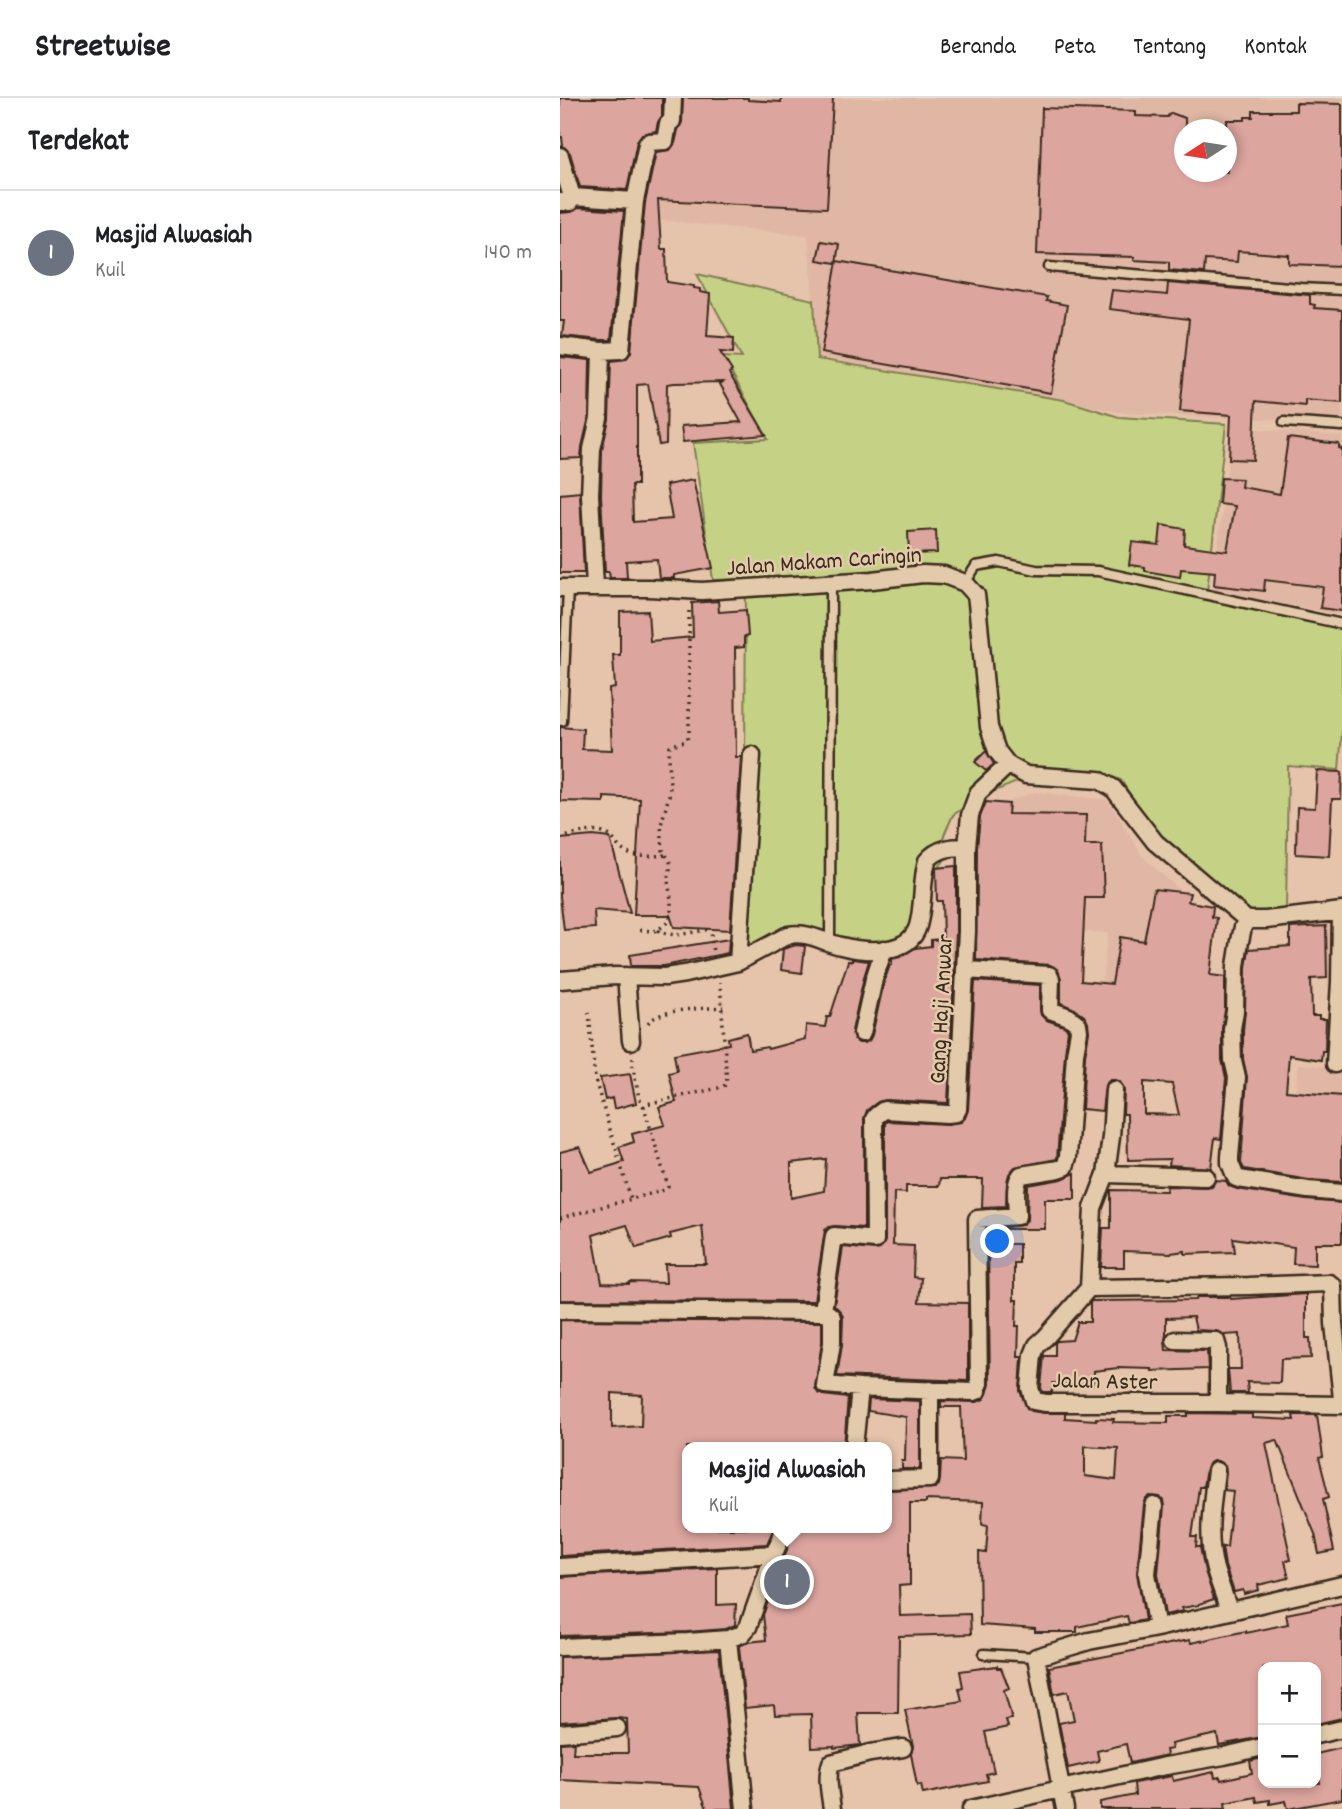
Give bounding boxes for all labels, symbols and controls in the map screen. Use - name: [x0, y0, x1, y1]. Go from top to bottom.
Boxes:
- text: Streetwise: [35, 25, 171, 72]
- text: Beranda: [940, 31, 1016, 65]
- text: Peta: [1054, 31, 1095, 65]
- text: Tentang: [1133, 31, 1206, 65]
- text: Kontak: [1244, 31, 1307, 65]
- north arrow: [1174, 119, 1237, 182]
- text: Terdekat: [28, 122, 129, 165]
- text: Masjid Alwasiah: [95, 218, 252, 255]
- text: 1: [48, 237, 54, 270]
- text: 140 m: [484, 237, 532, 270]
- text: Kuil: [95, 255, 125, 288]
- street label: Jalan Makam Caringin: [726, 539, 923, 587]
- street label: Gang Haji Anwar: [922, 933, 964, 1085]
- your location: [980, 1224, 1014, 1258]
- street label: Jalan Aster: [1052, 1365, 1158, 1401]
- popup: [682, 1442, 892, 1533]
- text: Masjid Alwasiah: [708, 1453, 866, 1490]
- text: Kuil: [708, 1490, 739, 1523]
- pin: 1: [764, 1556, 810, 1608]
- map controls: [1258, 1662, 1321, 1788]
- button: +: [1258, 1662, 1321, 1725]
- button: −: [1258, 1725, 1321, 1788]

